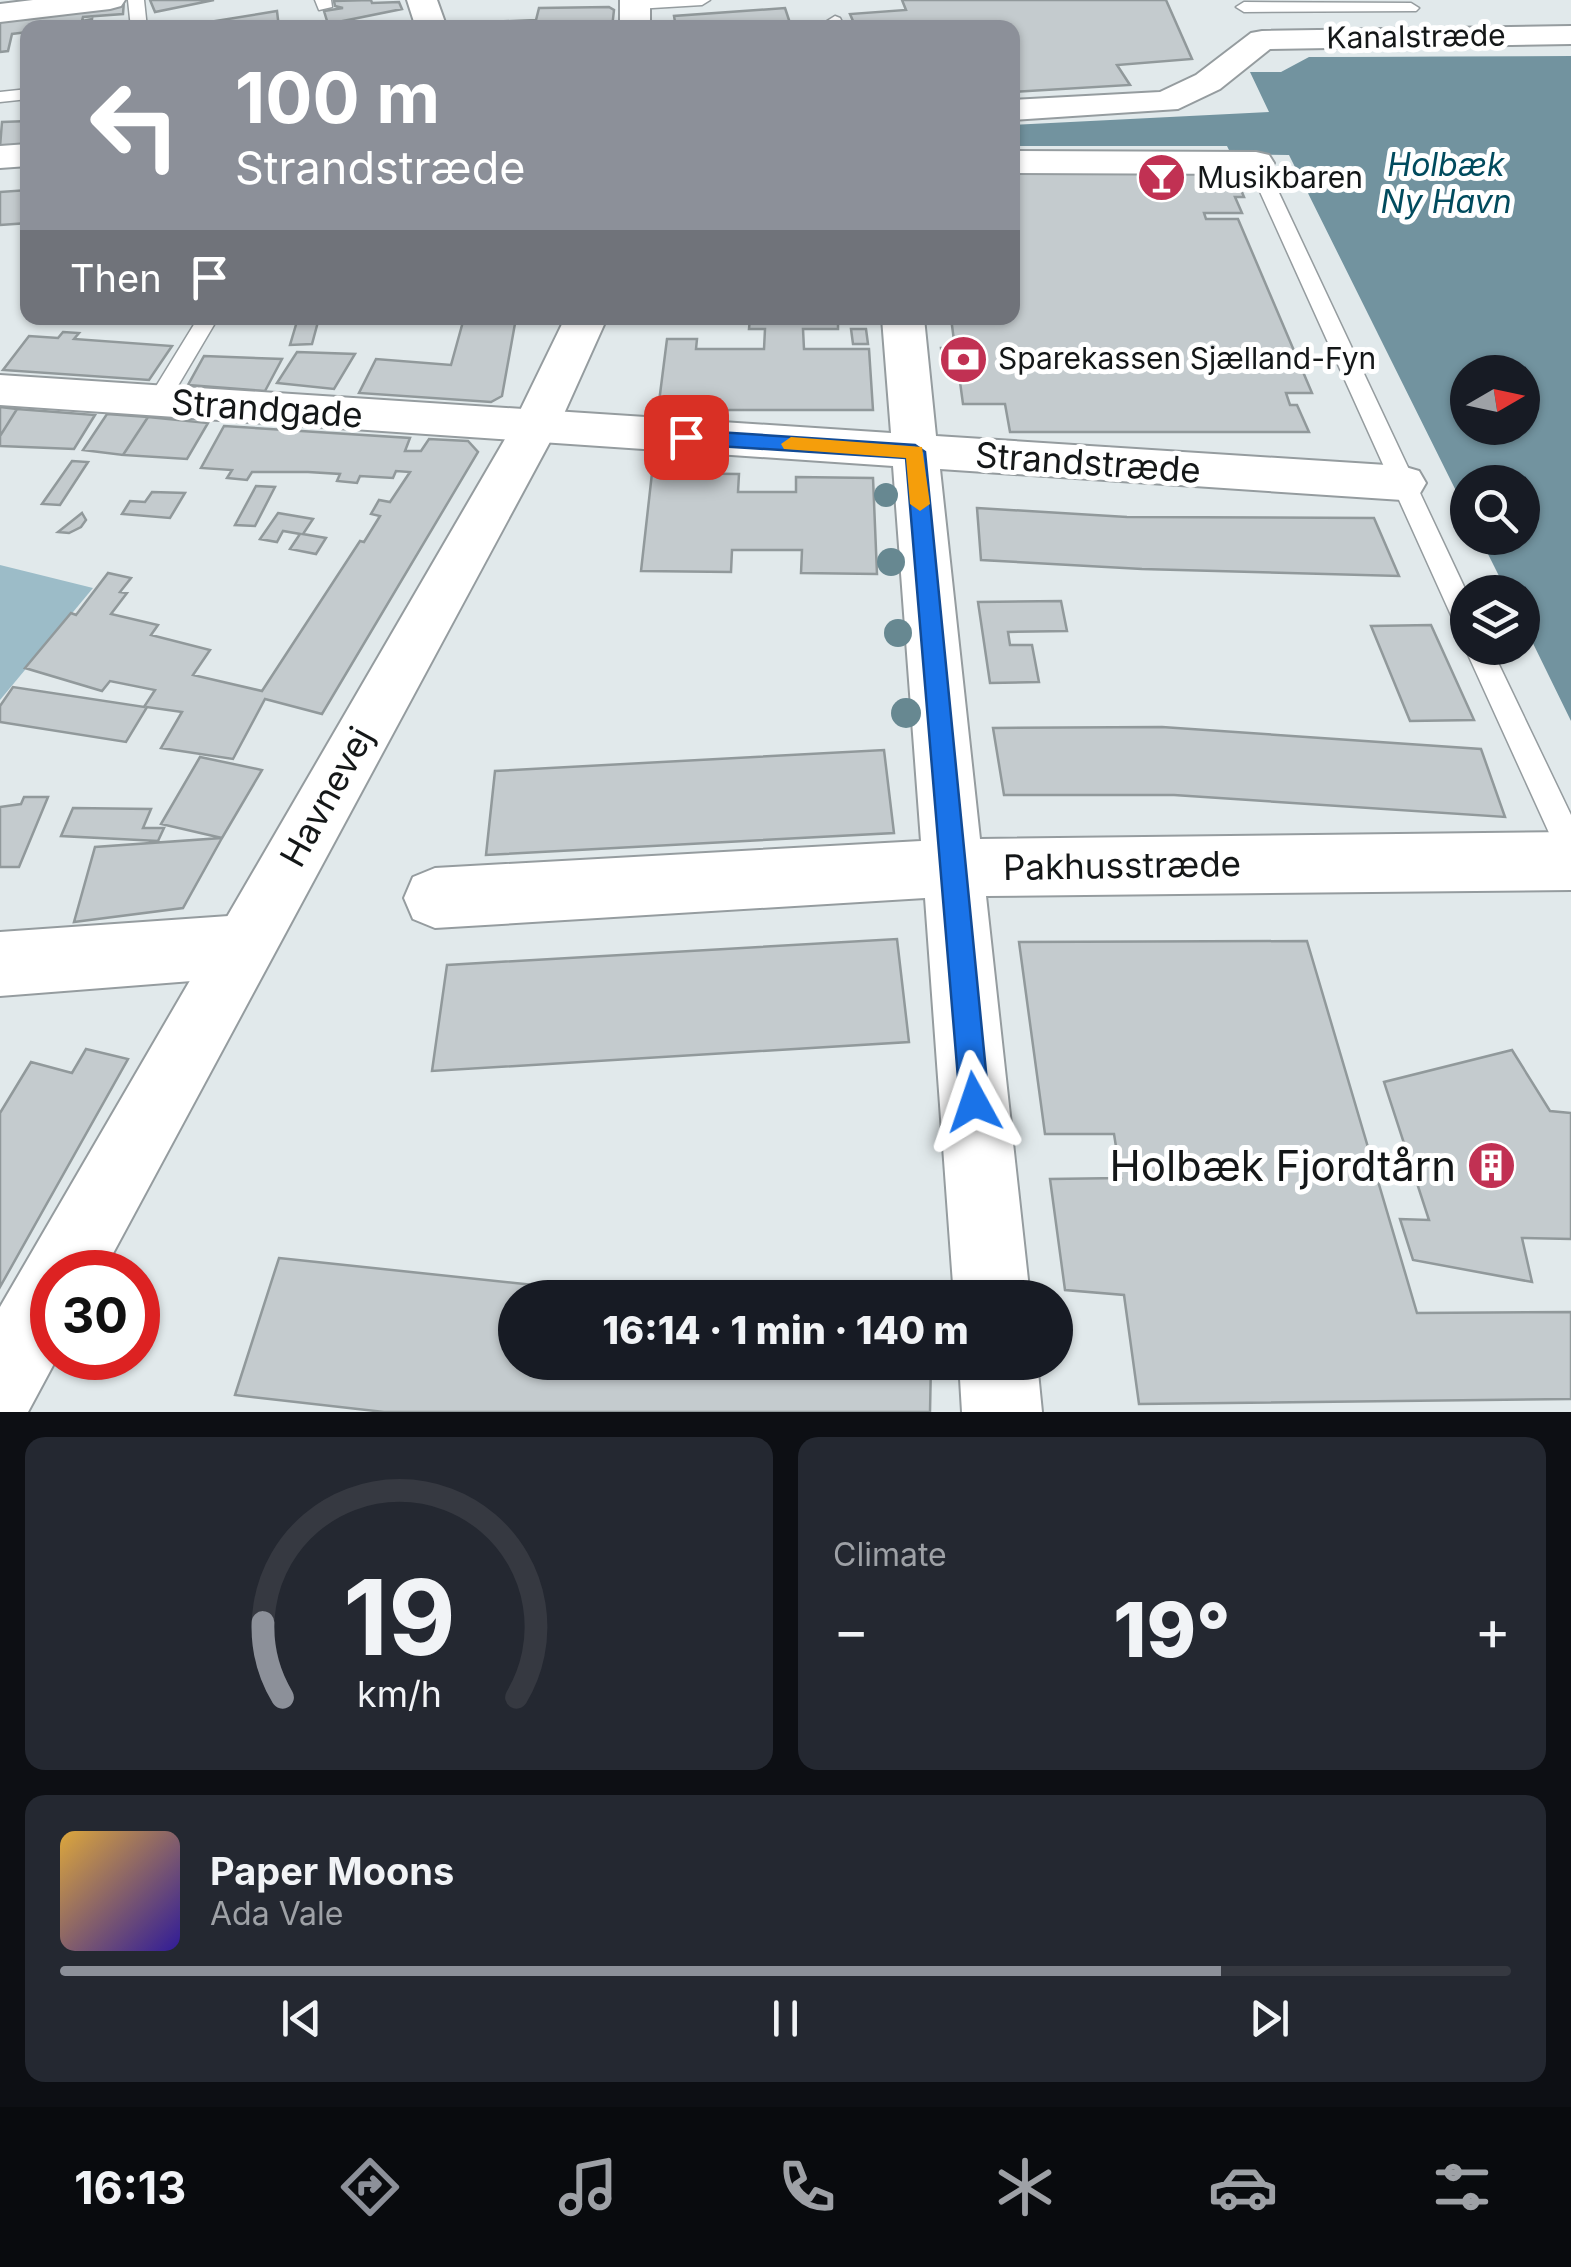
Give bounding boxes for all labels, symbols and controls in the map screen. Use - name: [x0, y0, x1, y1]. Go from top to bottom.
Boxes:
- street label: Kanalstræde: [1326, 16, 1506, 56]
- text: 100 m: [235, 55, 440, 140]
- icon: left: [70, 60, 200, 190]
- text: Strandstræde: [235, 140, 525, 195]
- water label: Holbæk Ny Havn: [1380, 145, 1512, 221]
- bar icon: Musikbaren: [1136, 152, 1188, 204]
- place label: Musikbaren: [1197, 159, 1363, 195]
- icon: arrive: [182, 250, 237, 305]
- text: Then: [70, 255, 162, 301]
- bank icon: Sparekassen Sjælland-Fyn: [937, 333, 989, 385]
- place label: Sparekassen Sjælland-Fyn: [998, 340, 1376, 376]
- north arrow: [1450, 355, 1540, 445]
- map controls: [1450, 355, 1540, 665]
- street label: Strandgade: [170, 380, 364, 436]
- pin: [644, 395, 729, 480]
- icon: arrive: [659, 410, 714, 465]
- street label: Strandstræde: [974, 433, 1202, 491]
- button: search: [1450, 465, 1540, 555]
- button: layers: [1450, 575, 1540, 665]
- street label: Havnevej: [271, 719, 382, 874]
- street label: Pakhusstræde: [1003, 842, 1241, 888]
- position arrow: [922, 1050, 1026, 1154]
- place label: Holbæk Fjordtårn: [1110, 1140, 1456, 1191]
- building icon: Holbæk Fjordtårn: [1465, 1140, 1517, 1192]
- speed limit sign: 30: [30, 1250, 160, 1380]
- text: 16:14 · 1 min · 140 m: [602, 1307, 969, 1353]
- text: Climate: [833, 1535, 947, 1574]
- text: 19: [343, 1554, 455, 1680]
- text: 19°: [1113, 1584, 1231, 1675]
- text: −: [833, 1597, 869, 1663]
- text: +: [1475, 1597, 1511, 1663]
- text: km/h: [357, 1672, 441, 1716]
- text: Paper Moons: [210, 1848, 454, 1894]
- text: Ada Vale: [210, 1894, 343, 1933]
- icon: previous: [274, 1991, 329, 2046]
- icon: pause: [758, 1991, 813, 2046]
- icon: next: [1242, 1991, 1297, 2046]
- icon: directions: [335, 2152, 405, 2222]
- icon: music: [553, 2152, 623, 2222]
- icon: phone: [772, 2152, 842, 2222]
- icon: climate: [990, 2152, 1060, 2222]
- icon: car: [1208, 2152, 1278, 2222]
- icon: filters: [1427, 2152, 1497, 2222]
- text: 16:13: [74, 2160, 186, 2215]

